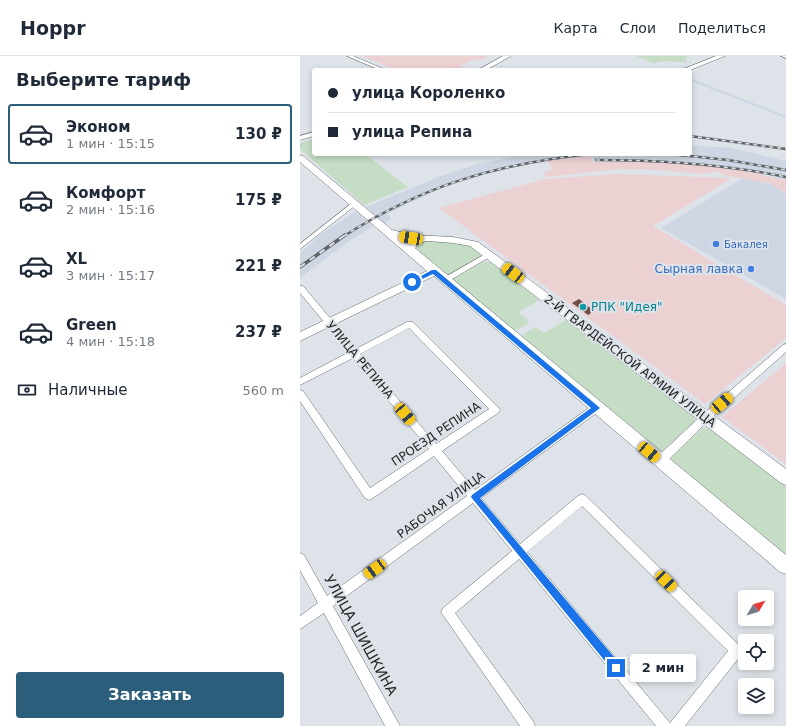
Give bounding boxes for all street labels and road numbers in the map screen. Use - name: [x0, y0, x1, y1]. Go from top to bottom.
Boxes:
- street label: 2-Й ГВАРДЕЙСКОЙ АРМИИ УЛИЦА: [541, 291, 720, 431]
- street label: УЛИЦА РЕПИНА: [324, 318, 397, 402]
- street label: ПРОЕЗД РЕПИНА: [389, 399, 484, 469]
- street label: РАБОЧАЯ УЛИЦА: [395, 468, 488, 541]
- street label: УЛИЦА ШИШКИНА: [321, 572, 401, 698]

